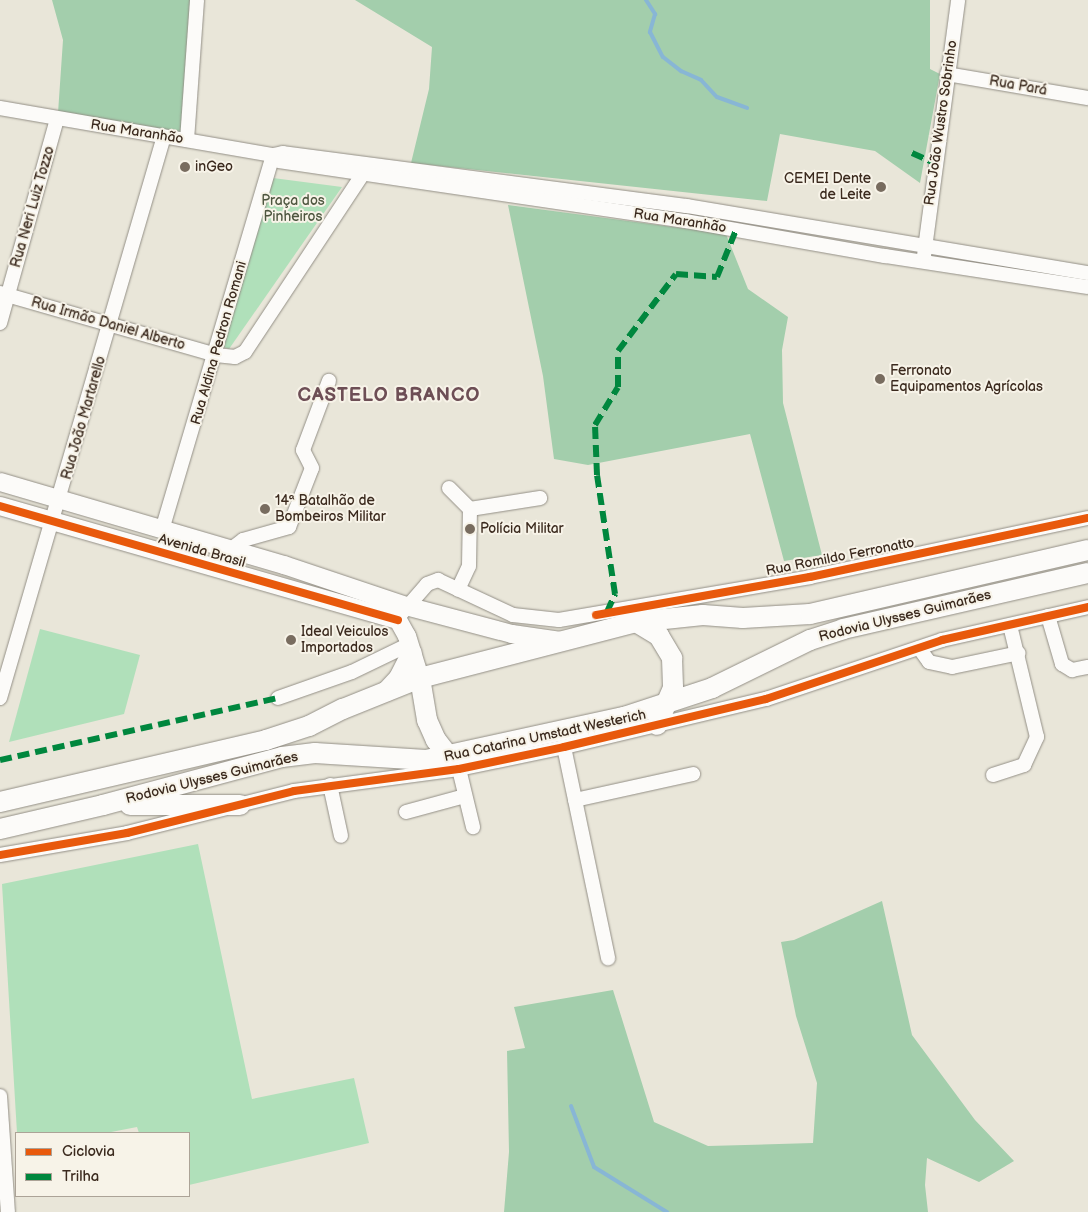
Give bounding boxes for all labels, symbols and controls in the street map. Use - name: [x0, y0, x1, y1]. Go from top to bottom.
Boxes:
- street label: Rua João Wustro Sobrinho: [921, 38, 961, 208]
- street label: Rua Pará: [988, 73, 1048, 99]
- street label: Rua Maranhão: [89, 116, 185, 148]
- street label: Rua Neri Luiz Tozzo: [8, 144, 58, 270]
- place label: inGeo: [195, 159, 233, 175]
- marker: inGeo: [179, 161, 191, 173]
- place label: CEMEI Dente de Leite: [784, 171, 871, 203]
- marker: CEMEI Dente de Leite: [875, 181, 887, 193]
- park label: Praça dos Pinheiros: [261, 193, 325, 226]
- street label: Rua Maranhão: [632, 205, 728, 237]
- street label: Rua Aldina Pedron Romani: [188, 259, 250, 427]
- street label: Rua Irmão Daniel Alberto: [29, 294, 187, 354]
- street label: Rua João Martarello: [58, 354, 110, 482]
- place label: Ferronato Equipamentos Agrícolas: [890, 363, 1043, 396]
- marker: Ferronato Equipamentos Agrícolas: [874, 373, 886, 385]
- district label: CASTELO BRANCO: [296, 385, 482, 407]
- place label: 14ª Batalhão de Bombeiros Militar: [275, 493, 386, 526]
- marker: 14ª Batalhão de Bombeiros Militar: [259, 503, 271, 515]
- place label: Polícia Militar: [480, 521, 564, 537]
- marker: Polícia Militar: [464, 523, 476, 535]
- street label: Avenida Brasil: [157, 531, 247, 571]
- street label: Rua Romildo Ferronatto: [764, 534, 916, 580]
- street label: Rodovia Ulysses Guimarães: [817, 586, 993, 646]
- place label: Ideal Veiculos Importados: [301, 624, 389, 656]
- marker: Ideal Veiculos Importados: [285, 634, 297, 646]
- street label: Rua Catarina Umstadt Westerich: [442, 706, 648, 766]
- street label: Rodovia Ulysses Guimarães: [124, 748, 300, 808]
- legend: [15, 1132, 190, 1197]
- text: Ciclovia: [62, 1142, 115, 1161]
- text: Trilha: [62, 1167, 99, 1186]

